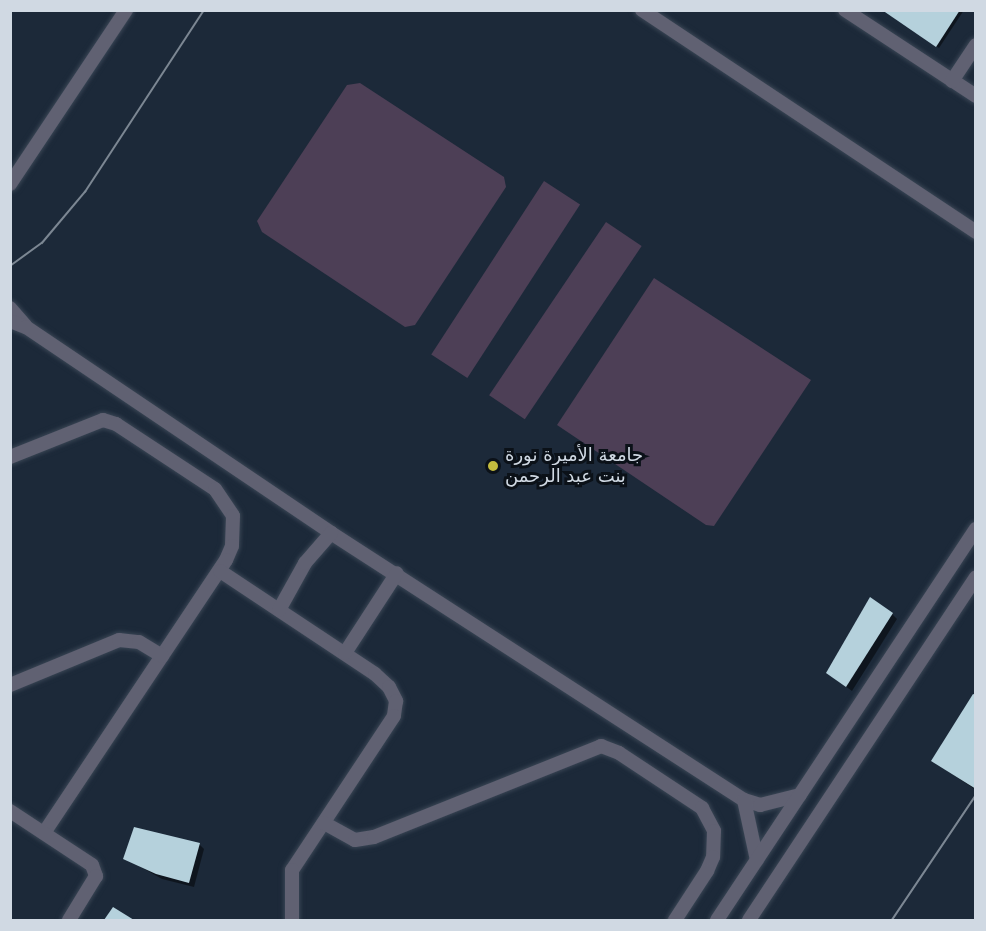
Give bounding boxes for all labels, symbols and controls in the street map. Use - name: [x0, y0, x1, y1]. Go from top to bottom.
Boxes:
- place label: جامعة الأميرة نورة بنت عبد الرحمن: [505, 445, 643, 488]
- marker: جامعة الأميرة نورة بنت عبد الرحمن: [486, 459, 500, 473]

